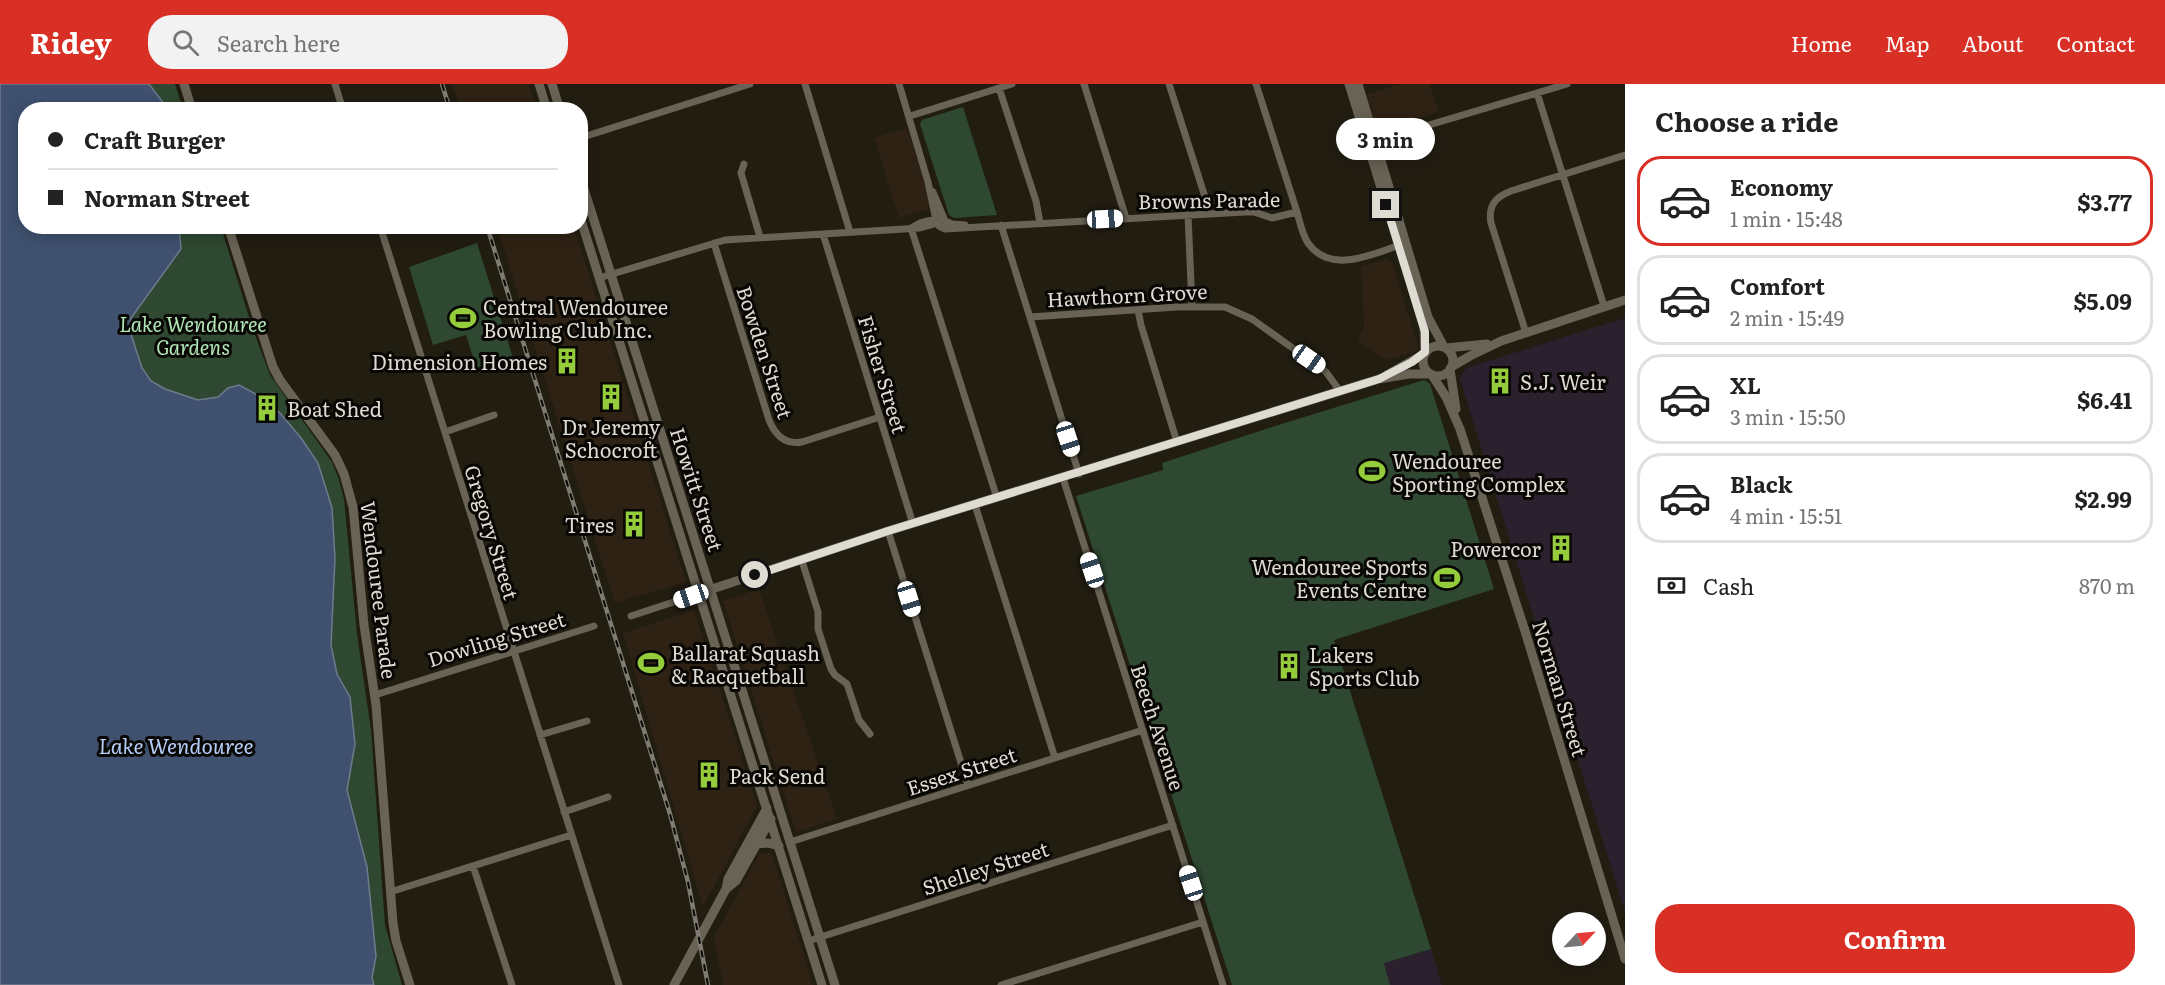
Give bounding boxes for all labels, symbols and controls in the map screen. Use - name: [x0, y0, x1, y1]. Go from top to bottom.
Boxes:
- search box: [148, 15, 568, 69]
- text: Ridey: [30, 21, 112, 63]
- icon: search: [169, 26, 202, 59]
- text: Search here: [217, 26, 340, 59]
- text: Home: [1791, 27, 1852, 58]
- text: Map: [1885, 27, 1929, 58]
- text: About: [1962, 27, 2024, 58]
- text: Contact: [2057, 27, 2135, 58]
- text: Choose a ride: [1655, 100, 1838, 140]
- callout: 3 min: [1336, 118, 1436, 160]
- text: Craft Burger: [84, 123, 225, 156]
- text: 3 min: [1357, 124, 1414, 154]
- text: Economy: [1730, 170, 1833, 203]
- icon: car: [1658, 174, 1712, 228]
- text: Norman Street: [84, 181, 250, 214]
- street label: Browns Parade: [1138, 183, 1280, 215]
- text: $3.77: [2077, 185, 2132, 218]
- route end: [1372, 191, 1399, 218]
- text: 1 min · 15:48: [1730, 203, 1843, 233]
- car: [1087, 209, 1123, 229]
- text: Comfort: [1730, 269, 1825, 302]
- icon: car: [1658, 273, 1712, 327]
- street label: Hawthorn Grove: [1046, 275, 1208, 313]
- street label: Bowden Street: [730, 282, 802, 422]
- text: $5.09: [2073, 284, 2132, 317]
- place label: Central Wendouree Bowling Club Inc.: [483, 291, 668, 344]
- text: 2 min · 15:49: [1730, 302, 1844, 332]
- sports icon: Central Wendouree Bowling Club Inc.: [448, 303, 478, 333]
- park label: Lake Wendouree Gardens: [119, 308, 267, 361]
- street label: Fisher Street: [852, 311, 916, 437]
- car: [1289, 341, 1329, 377]
- place label: Dimension Homes: [372, 346, 547, 376]
- building icon: Dimension Homes: [552, 346, 582, 376]
- building icon: S.J. Weir: [1485, 366, 1515, 396]
- place label: S.J. Weir: [1520, 366, 1606, 396]
- text: XL: [1730, 368, 1761, 401]
- icon: car: [1658, 372, 1712, 426]
- building icon: Dr Jeremy Schocroft: [596, 382, 626, 412]
- text: $6.41: [2077, 383, 2132, 416]
- building icon: Boat Shed: [252, 393, 282, 423]
- place label: Boat Shed: [287, 393, 382, 423]
- text: 3 min · 15:50: [1730, 401, 1845, 431]
- place label: Dr Jeremy Schocroft: [562, 411, 661, 464]
- car: [1054, 419, 1082, 459]
- street label: Howitt Street: [664, 423, 732, 555]
- place label: Wendouree Sporting Complex: [1392, 445, 1566, 498]
- sports icon: Wendouree Sporting Complex: [1357, 456, 1387, 486]
- street label: Gregory Street: [458, 461, 528, 603]
- text: Black: [1730, 467, 1792, 500]
- icon: car: [1658, 471, 1712, 525]
- text: $2.99: [2075, 482, 2132, 515]
- street label: Wendouree Parade: [354, 499, 406, 681]
- text: 4 min · 15:51: [1730, 500, 1842, 530]
- place label: Tires: [564, 509, 614, 539]
- building icon: Tires: [619, 509, 649, 539]
- place label: Powercor: [1450, 533, 1542, 563]
- building icon: Powercor: [1546, 533, 1576, 563]
- car: [1078, 550, 1106, 590]
- place label: Wendouree Sports Events Centre: [1251, 551, 1427, 604]
- route start: [741, 561, 768, 588]
- sports icon: Wendouree Sports Events Centre: [1432, 563, 1462, 593]
- icon: cash: [1655, 569, 1688, 602]
- text: Cash: [1703, 569, 1754, 602]
- text: 870 m: [2079, 570, 2135, 600]
- car: [895, 579, 923, 619]
- car: [671, 582, 711, 610]
- street label: Dowling Street: [423, 603, 569, 673]
- street label: Norman Street: [1526, 616, 1596, 760]
- place label: Ballarat Squash & Racquetball: [671, 637, 820, 690]
- place label: Lakers Sports Club: [1309, 639, 1420, 692]
- sports icon: Ballarat Squash & Racquetball: [636, 648, 666, 678]
- building icon: Lakers Sports Club: [1274, 651, 1304, 681]
- street label: Beech Avenue: [1124, 660, 1194, 794]
- water label: Lake Wendouree: [98, 729, 254, 760]
- street label: Essex Street: [902, 738, 1020, 802]
- building icon: Pack Send: [694, 760, 724, 790]
- place label: Pack Send: [729, 760, 825, 790]
- street label: Shelley Street: [918, 832, 1052, 902]
- car: [1177, 863, 1205, 903]
- button: Confirm: [1655, 904, 2135, 973]
- north arrow: [1552, 912, 1606, 966]
- map controls: [1552, 912, 1606, 966]

